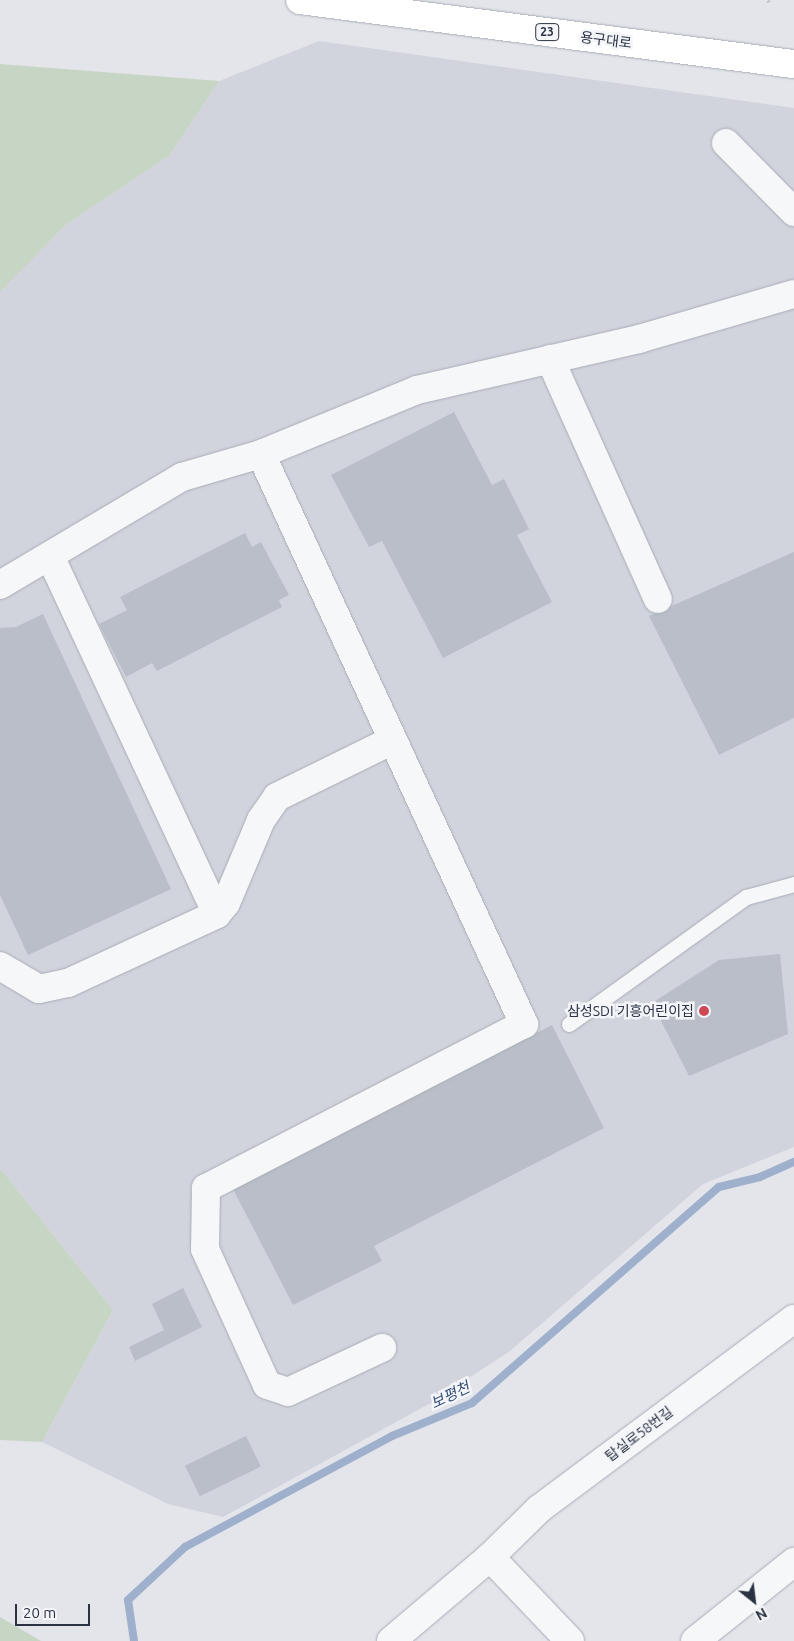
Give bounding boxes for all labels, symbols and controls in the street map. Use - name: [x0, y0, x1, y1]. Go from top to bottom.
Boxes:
- road number: 23: [534, 22, 560, 42]
- street label: 용구대로: [579, 29, 633, 51]
- place label: 삼성SDI 기흥어린이집: [567, 1003, 694, 1019]
- marker: 삼성SDI 기흥어린이집: [698, 1005, 710, 1017]
- water label: 보평천: [427, 1378, 473, 1412]
- street label: 탑실로58번길: [602, 1403, 676, 1465]
- north arrow: [729, 1576, 779, 1626]
- scale bar: [18, 1594, 92, 1626]
- text: 20 m: [23, 1604, 56, 1621]
- text: N: [753, 1605, 770, 1624]

